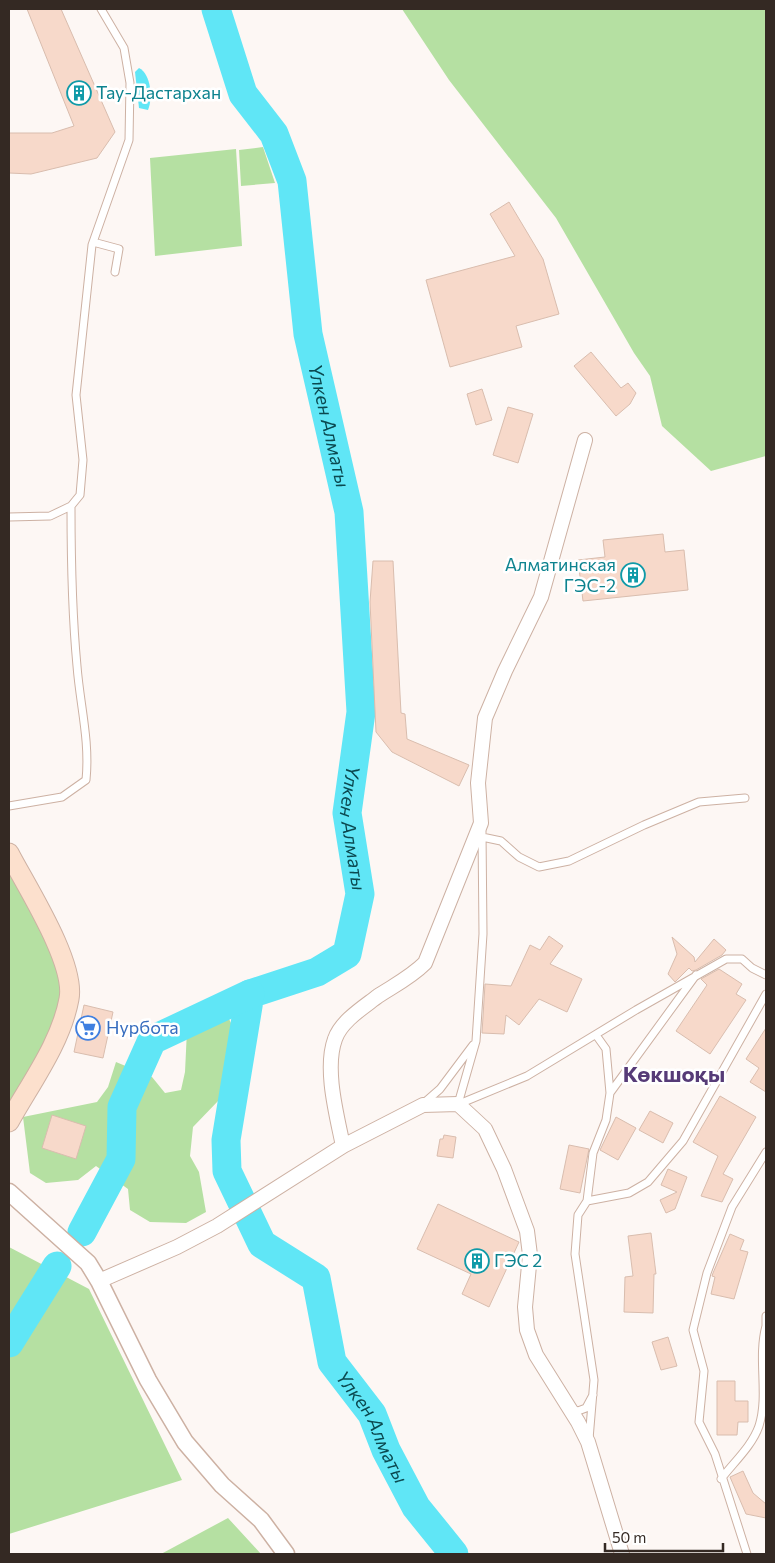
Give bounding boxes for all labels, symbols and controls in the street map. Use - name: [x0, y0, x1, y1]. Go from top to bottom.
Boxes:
- building icon: Тау-Дастархан: [66, 80, 92, 106]
- place label: Тау-Дастархан: [96, 81, 221, 103]
- water label: Үлкен Алматы: [304, 361, 355, 490]
- place label: Алматинская ГЭС-2: [505, 553, 616, 596]
- building icon: Алматинская ГЭС-2: [620, 562, 646, 588]
- water label: Үлкен Алматы: [335, 764, 371, 892]
- supermarket icon: Нурбота: [75, 1015, 101, 1041]
- place label: Нурбота: [106, 1016, 179, 1038]
- district label: Көкшоқы: [623, 1060, 725, 1087]
- building icon: ГЭС 2: [464, 1248, 490, 1274]
- place label: ГЭС 2: [494, 1249, 542, 1271]
- water label: Үлкен Алматы: [332, 1366, 413, 1487]
- scale bar: [605, 1520, 722, 1552]
- text: 50 m: [612, 1528, 646, 1546]

